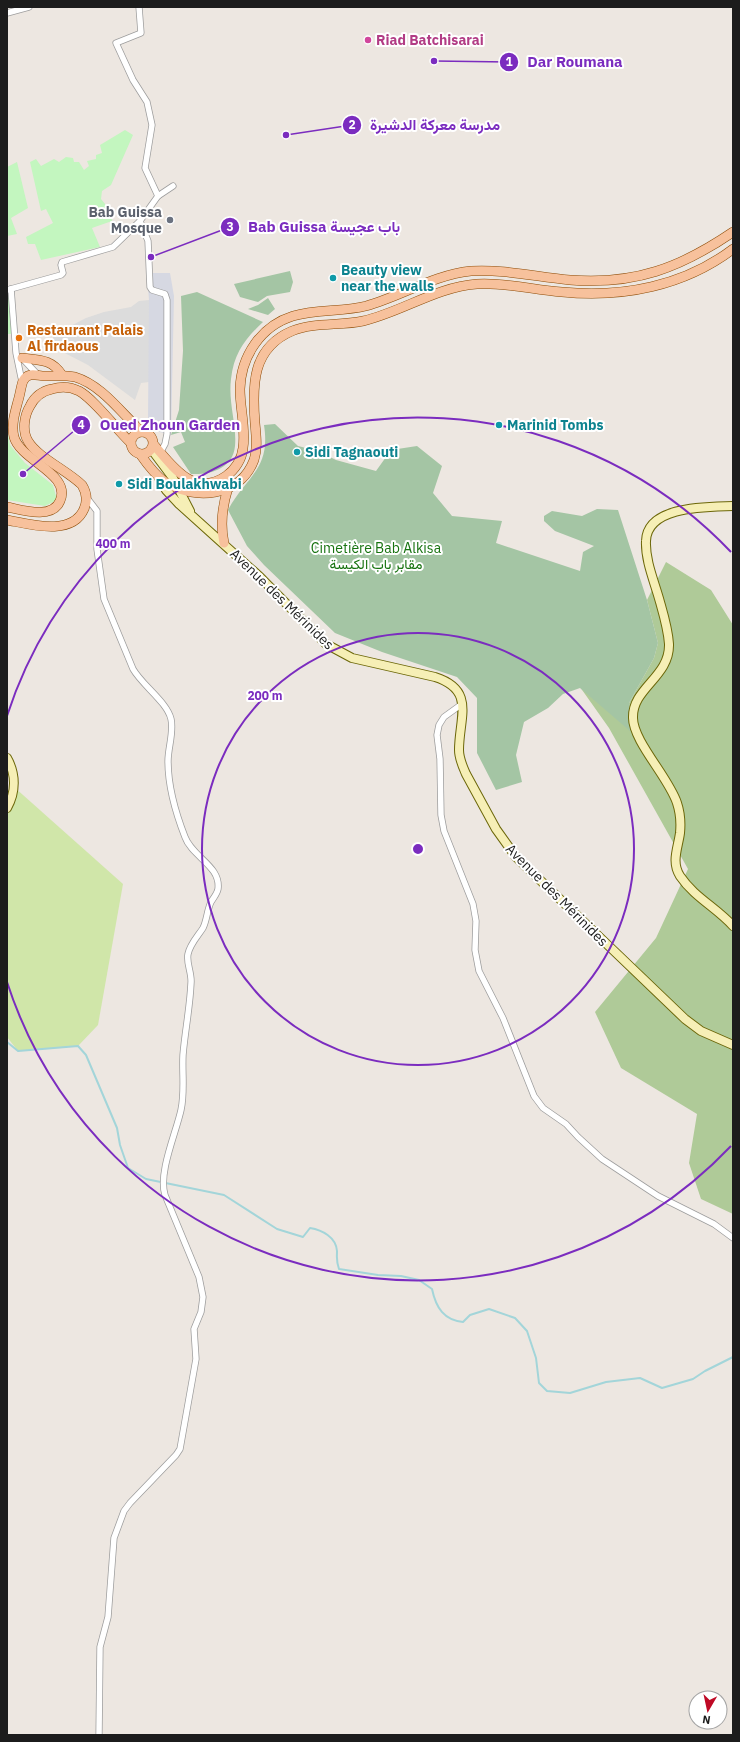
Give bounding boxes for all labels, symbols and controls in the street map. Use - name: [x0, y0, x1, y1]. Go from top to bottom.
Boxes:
- place label: Riad Batchisarai: [376, 31, 484, 49]
- marker: Riad Batchisarai: [363, 35, 373, 45]
- callout: Dar Roumana: [499, 48, 631, 75]
- text: Dar Roumana: [527, 52, 623, 71]
- text: 1: [505, 54, 513, 69]
- callout: مدرسة معركة الدشيرة: [342, 111, 508, 138]
- text: مدرسة معركة الدشيرة: [370, 115, 500, 134]
- text: 2: [348, 117, 356, 132]
- place label: Bab Guissa Mosque: [88, 203, 162, 237]
- callout: Bab Guissa باب عجيسة: [220, 213, 408, 240]
- marker: Bab Guissa Mosque: [165, 215, 175, 225]
- text: Bab Guissa باب عجيسة: [248, 217, 400, 236]
- text: 3: [226, 219, 234, 234]
- place label: Beauty view near the walls: [341, 261, 434, 295]
- marker: Beauty view near the walls: [328, 273, 338, 283]
- place label: Restaurant Palais Al firdaous: [27, 321, 143, 355]
- marker: Restaurant Palais Al firdaous: [14, 333, 24, 343]
- callout: Oued Zhoun Garden: [71, 412, 248, 439]
- text: Oued Zhoun Garden: [100, 415, 240, 434]
- place label: Marinid Tombs: [507, 416, 604, 434]
- text: 4: [77, 417, 85, 432]
- marker: Marinid Tombs: [494, 420, 504, 430]
- place label: Sidi Tagnaouti: [305, 443, 398, 461]
- marker: Sidi Tagnaouti: [292, 447, 302, 457]
- place label: Sidi Boulakhwabi: [127, 475, 242, 493]
- marker: Sidi Boulakhwabi: [114, 479, 124, 489]
- text: 400 m: [95, 536, 131, 551]
- park label: Cimetière Bab Alkisa مقابر باب الكيسة: [311, 539, 442, 573]
- street label: Avenue des Mérinides: [226, 545, 338, 653]
- text: 200 m: [247, 688, 283, 703]
- street label: Avenue des Mérinides: [502, 840, 612, 950]
- centre of rings: [411, 842, 425, 856]
- north arrow: [688, 1690, 728, 1730]
- text: N: [701, 1712, 711, 1727]

